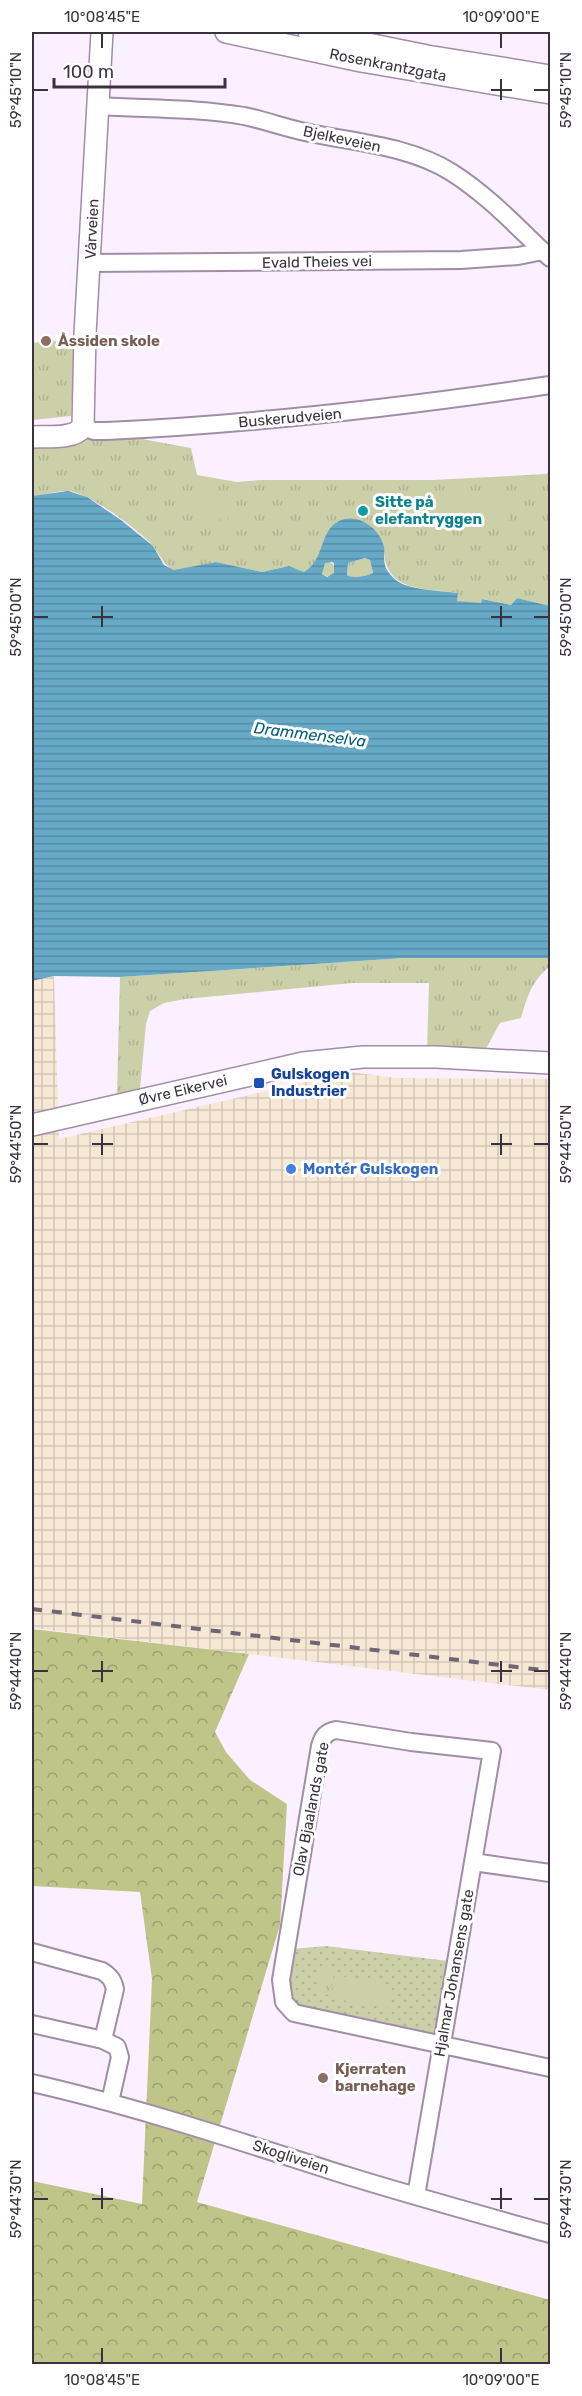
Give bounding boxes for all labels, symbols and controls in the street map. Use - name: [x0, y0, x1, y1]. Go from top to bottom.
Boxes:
- text: 10°08'45"E: [64, 8, 140, 26]
- text: 10°09'00"E: [462, 8, 540, 26]
- street label: Rosenkrantzgata: [328, 45, 448, 85]
- scale bar: [54, 51, 225, 89]
- text: 59°45'10"N: [7, 52, 25, 128]
- text: 59°45'10"N: [557, 52, 575, 128]
- text: 100 m: [63, 61, 114, 83]
- street label: Bjelkeveien: [302, 122, 382, 156]
- street label: Vårveien: [81, 198, 103, 260]
- street label: Evald Theies vei: [262, 252, 372, 272]
- place label: Åssiden skole: [58, 332, 160, 350]
- marker: Åssiden skole: [39, 334, 53, 348]
- street label: Buskerudveien: [238, 405, 342, 431]
- place label: Sitte på elefantryggen: [375, 493, 482, 528]
- marker: Sitte på elefantryggen: [356, 504, 370, 518]
- text: 59°45'00"N: [7, 577, 25, 657]
- text: 59°45'00"N: [557, 577, 575, 657]
- water label: Drammenselva: [253, 718, 367, 751]
- place label: Gulskogen Industrier: [271, 1065, 350, 1100]
- street label: Øvre Eikervei: [137, 1071, 229, 1109]
- marker: Gulskogen Industrier: [252, 1076, 266, 1090]
- text: 59°44'50"N: [7, 1104, 25, 1184]
- text: 59°44'50"N: [557, 1104, 575, 1184]
- place label: Montér Gulskogen: [303, 1160, 438, 1178]
- marker: Montér Gulskogen: [284, 1162, 298, 1176]
- text: 59°44'40"N: [7, 1632, 25, 1710]
- text: 59°44'40"N: [557, 1632, 575, 1710]
- street label: Olav Bjaalands gate: [289, 1740, 333, 1878]
- street label: Hjalmar Johansens gate: [430, 1888, 478, 2058]
- place label: Kjerraten barnehage: [335, 2060, 416, 2095]
- marker: Kjerraten barnehage: [316, 2071, 330, 2085]
- street label: Skogliveien: [251, 2136, 331, 2178]
- text: 59°44'30"N: [7, 2159, 25, 2239]
- text: 59°44'30"N: [557, 2159, 575, 2239]
- text: 10°08'45"E: [64, 2371, 140, 2389]
- text: 10°09'00"E: [462, 2371, 540, 2389]

